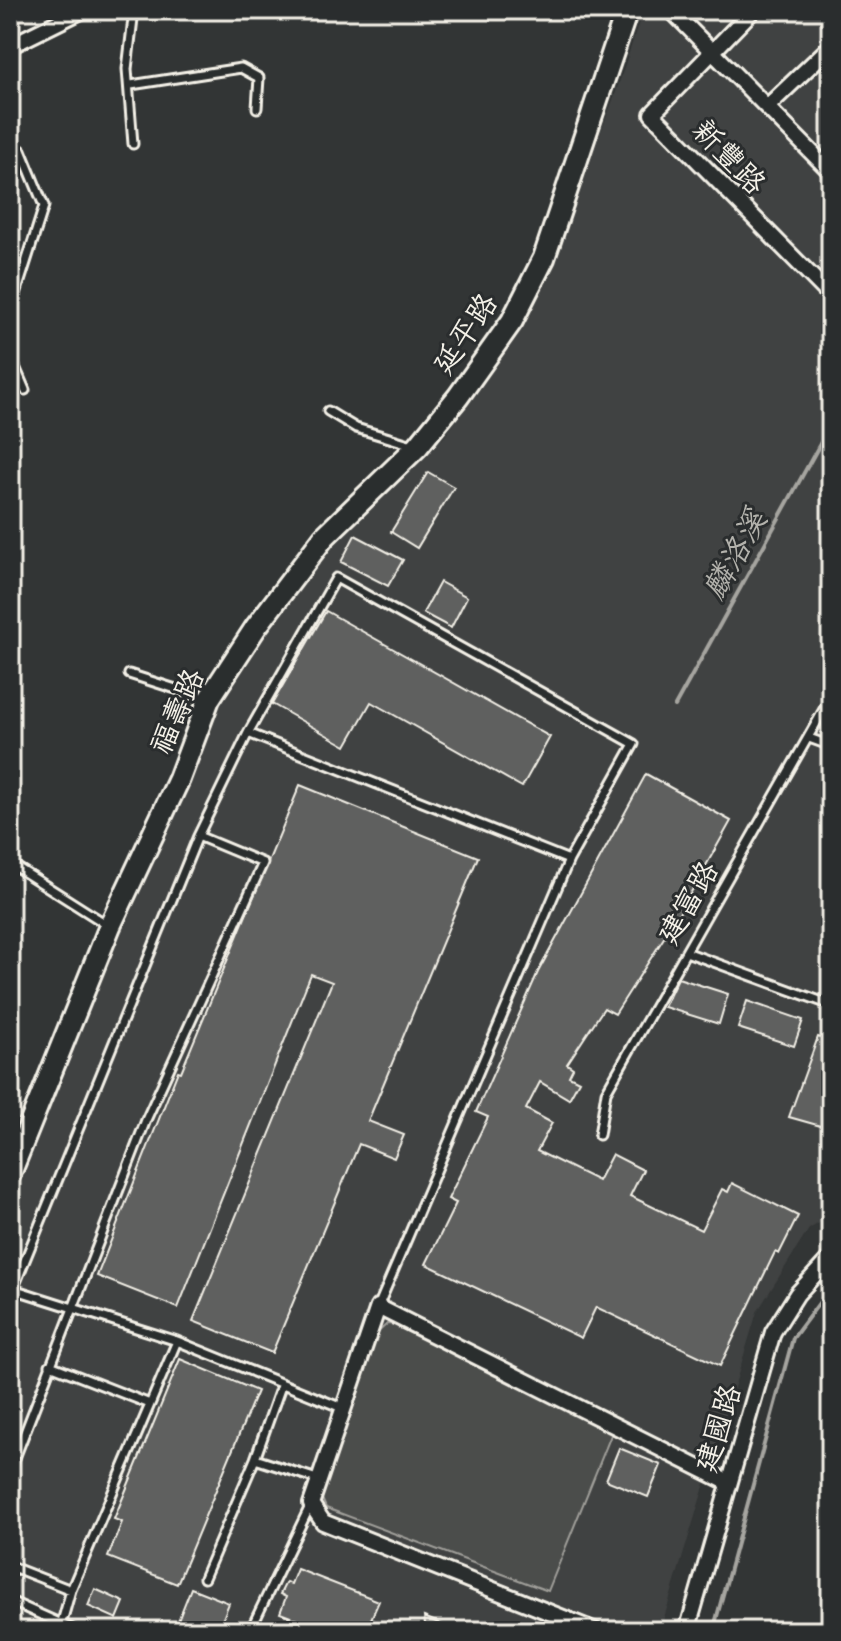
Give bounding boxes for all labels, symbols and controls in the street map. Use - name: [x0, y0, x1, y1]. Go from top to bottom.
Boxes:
- street label: 新豐路: [684, 110, 776, 202]
- street label: 延平路: [422, 285, 506, 381]
- water label: 麟洛溪: [692, 500, 777, 606]
- street label: 福壽路: [139, 662, 213, 760]
- street label: 建富路: [647, 853, 727, 951]
- street label: 建國路: [685, 1379, 749, 1477]

